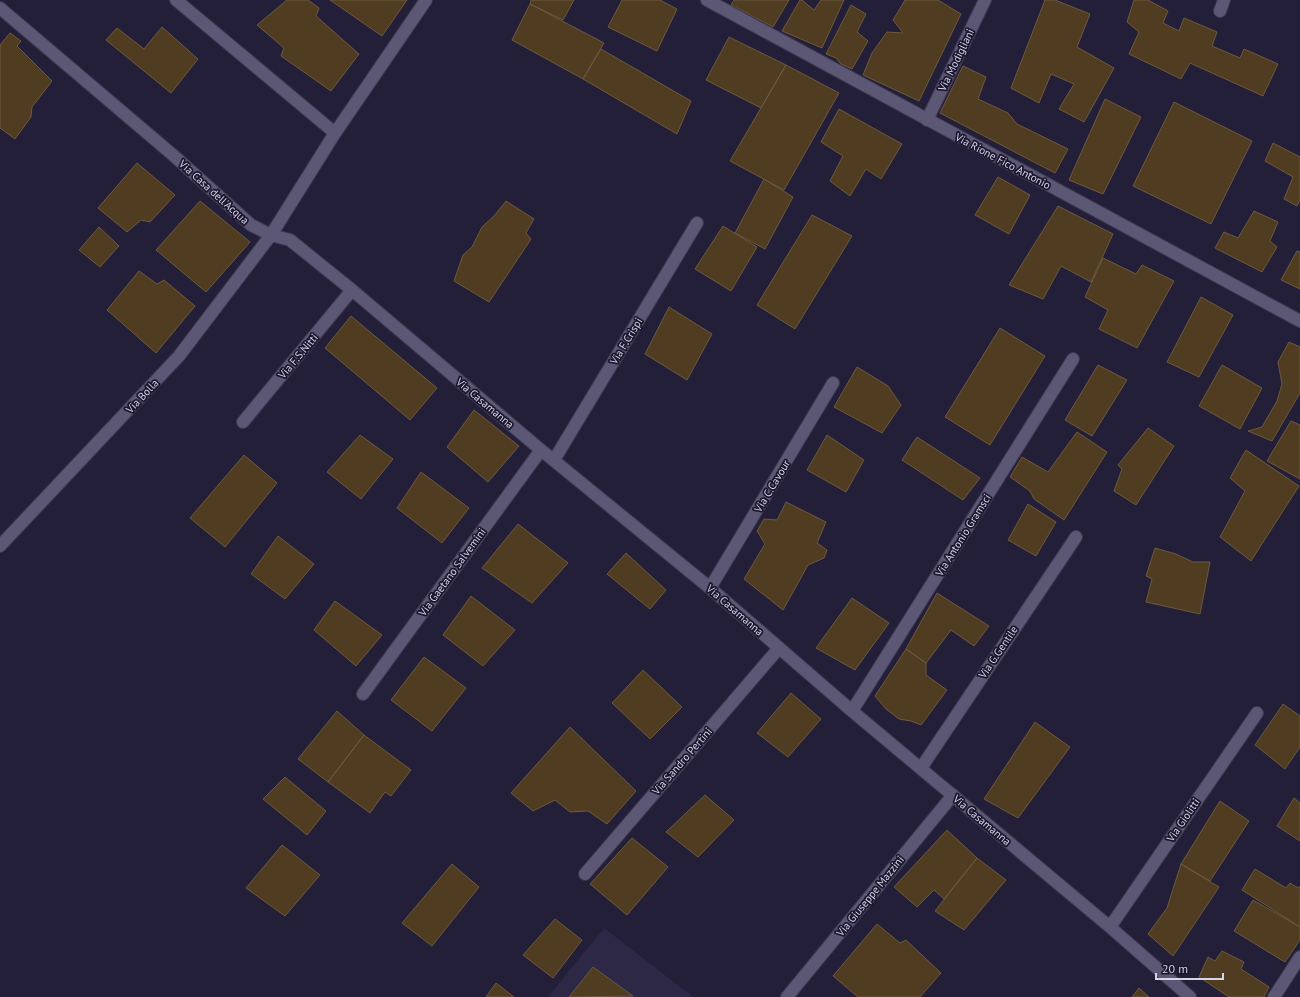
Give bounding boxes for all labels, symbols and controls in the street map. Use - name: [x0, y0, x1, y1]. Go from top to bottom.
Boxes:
- street label: Via Modigliani: [934, 27, 977, 94]
- street label: Via Rione Fico Antonio: [952, 129, 1053, 192]
- street label: Via Casa dell'Acqua: [175, 156, 252, 227]
- street label: Via F.Crispi: [606, 315, 645, 368]
- street label: Via F.S.Nitti: [274, 331, 321, 382]
- street label: Via Casamanna: [452, 374, 517, 431]
- street label: Via Bolla: [122, 376, 161, 417]
- street label: Via C.Cavour: [750, 457, 793, 516]
- street label: Via Antonio Gramsci: [932, 491, 994, 580]
- street label: Via Gaetano Salvemini: [415, 525, 489, 620]
- street label: Via Casamanna: [703, 581, 766, 639]
- street label: Via G.Gentile: [975, 623, 1021, 682]
- street label: Via Sandro Pertini: [648, 725, 715, 798]
- street label: Via Casamanna: [949, 791, 1014, 848]
- street label: Via Giolitti: [1163, 795, 1203, 845]
- street label: Via Giuseppe Mazzini: [833, 853, 907, 940]
- scale bar: [1156, 955, 1223, 981]
- text: 20 m: [1162, 961, 1188, 976]

